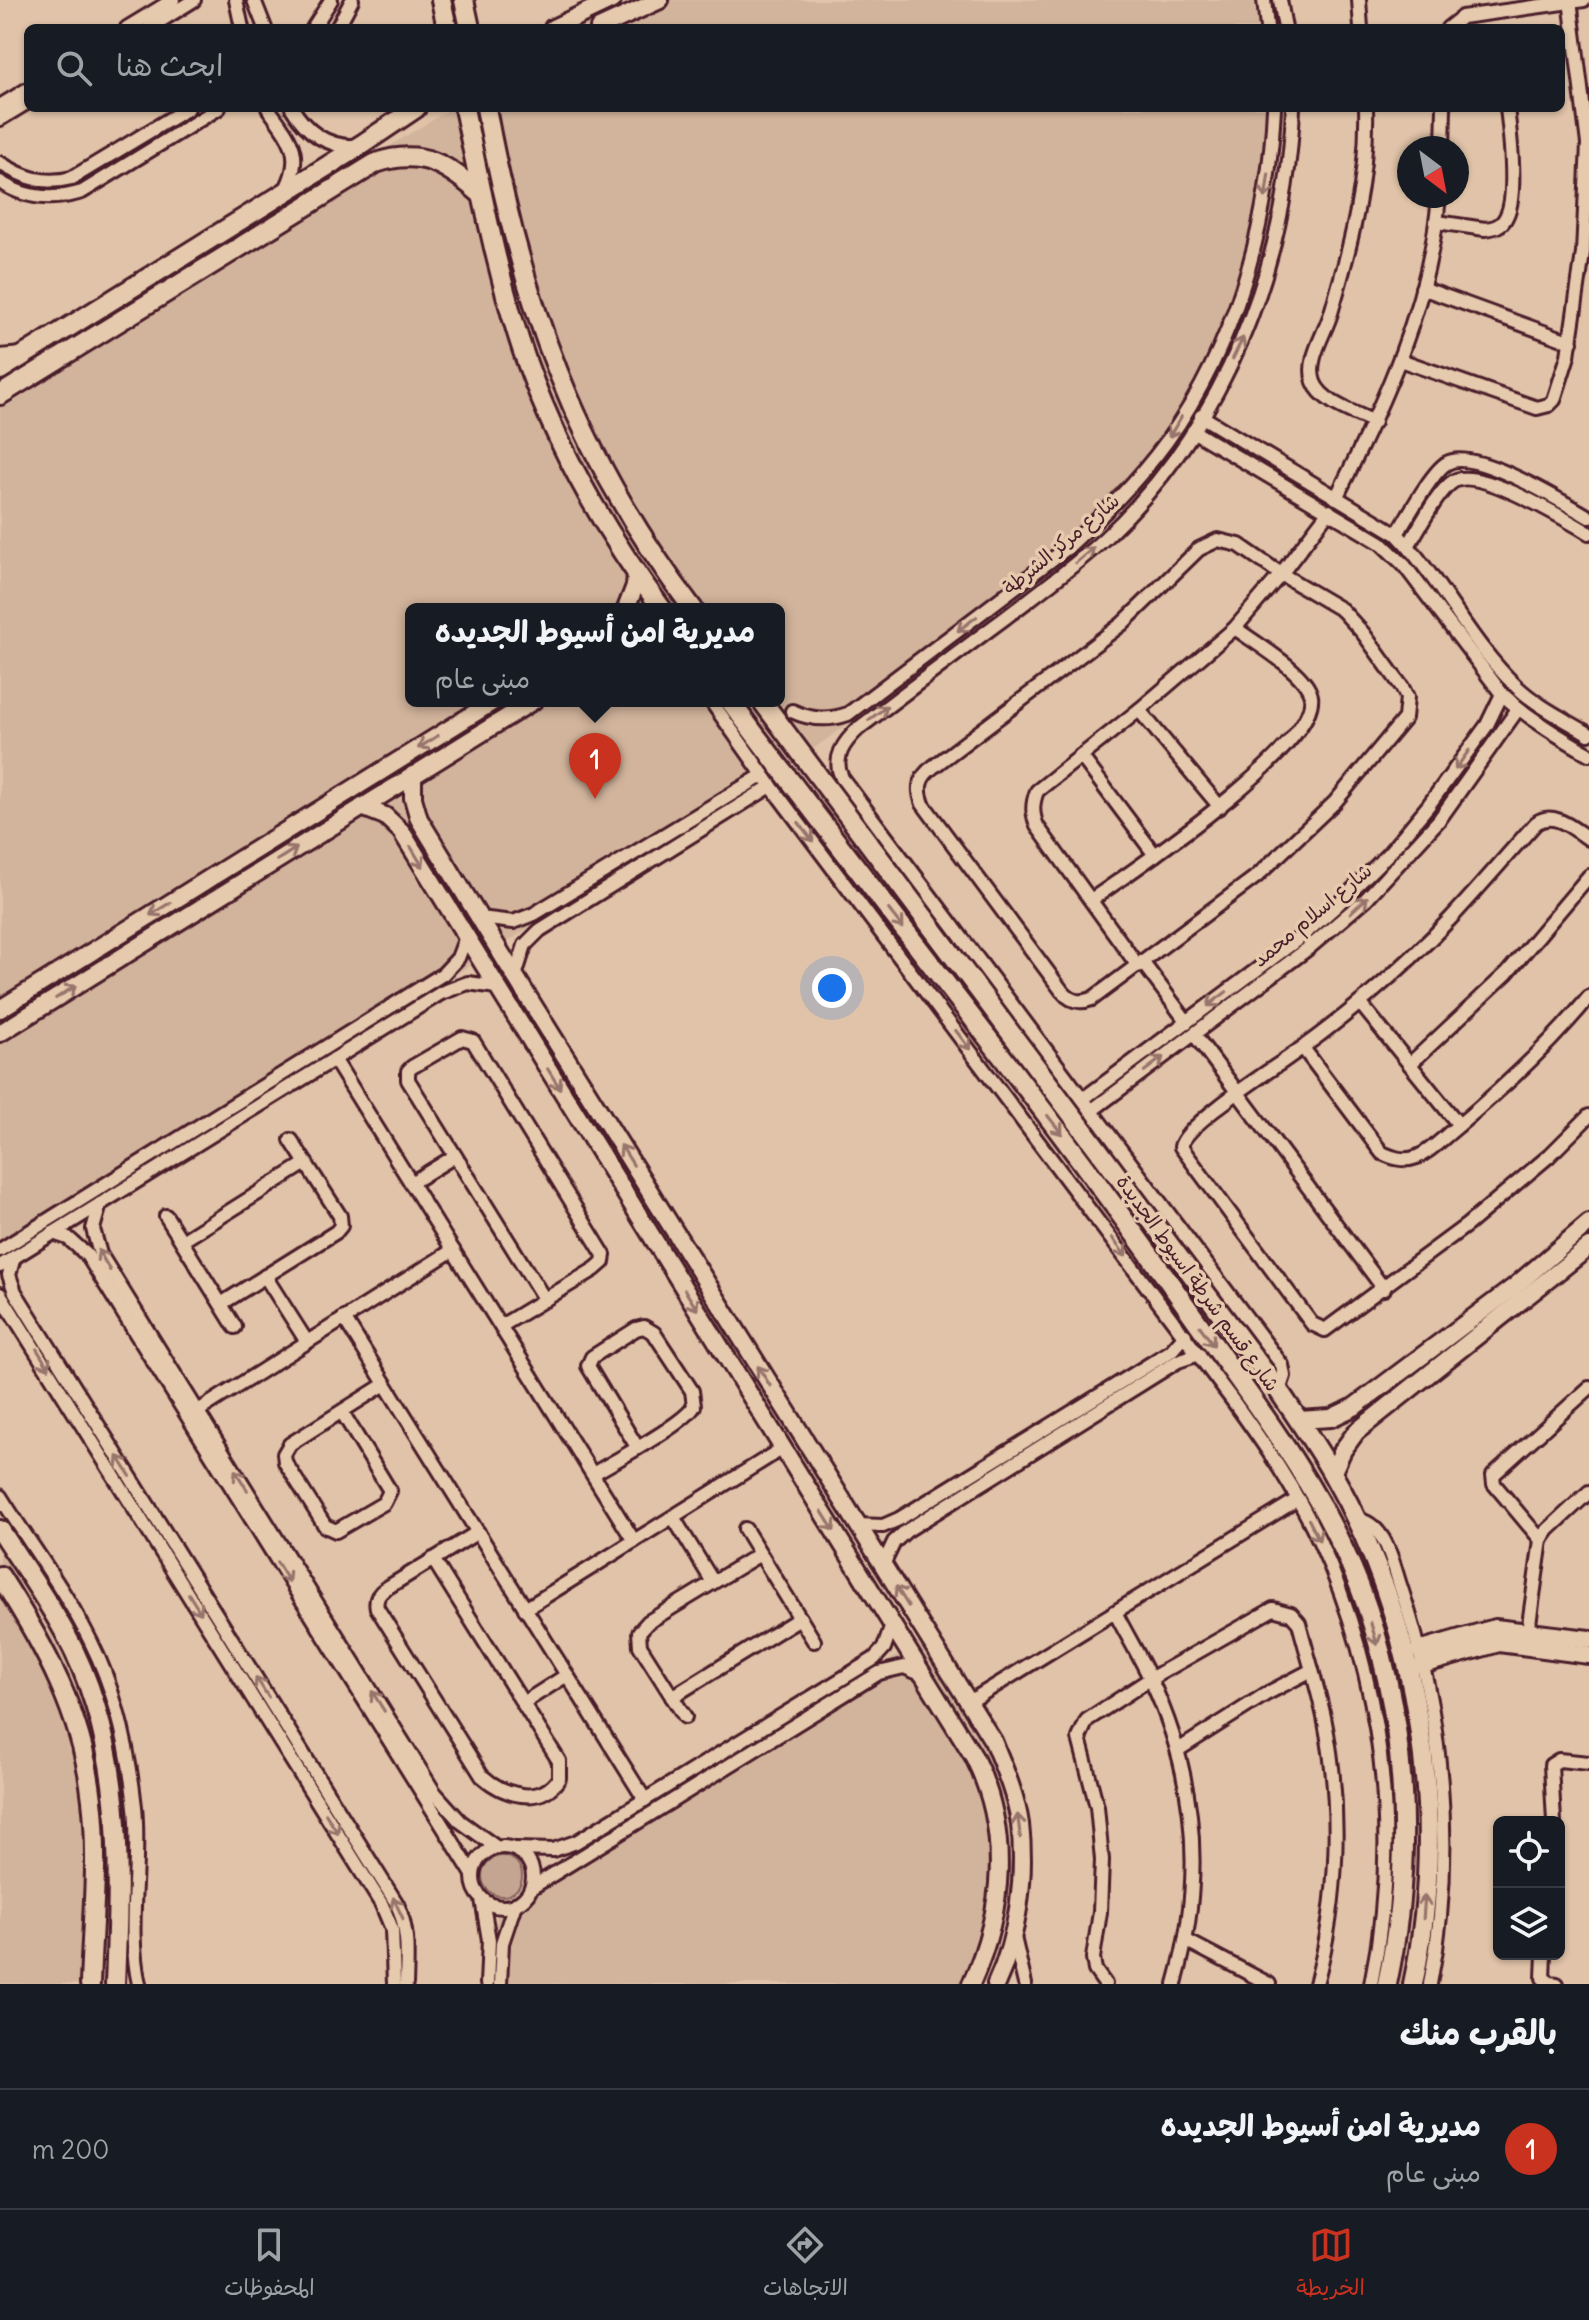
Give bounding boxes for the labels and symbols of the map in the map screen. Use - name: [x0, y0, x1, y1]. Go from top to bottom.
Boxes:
- north arrow: [1397, 136, 1469, 208]
- one-way arrow: [1259, 173, 1274, 198]
- one-way arrow: [1231, 336, 1246, 360]
- one-way arrow: [1167, 415, 1183, 438]
- street label: شارع مركز الشرطة: [997, 488, 1125, 601]
- one-way arrow: [1074, 546, 1095, 564]
- one-way arrow: [957, 615, 979, 632]
- one-way arrow: [867, 705, 888, 722]
- pin: 1: [569, 733, 621, 799]
- one-way arrow: [417, 735, 440, 751]
- one-way arrow: [1454, 749, 1470, 771]
- one-way arrow: [798, 821, 815, 842]
- one-way arrow: [275, 846, 298, 862]
- one-way arrow: [409, 846, 426, 868]
- street label: شارع اسلام محمد: [1247, 857, 1378, 974]
- one-way arrow: [1349, 895, 1369, 914]
- one-way arrow: [149, 902, 172, 918]
- one-way arrow: [888, 908, 905, 929]
- your location: [812, 968, 852, 1008]
- one-way arrow: [54, 983, 77, 999]
- one-way arrow: [1207, 991, 1228, 1008]
- one-way arrow: [954, 1028, 971, 1050]
- one-way arrow: [1143, 1056, 1164, 1073]
- one-way arrow: [546, 1067, 562, 1090]
- one-way arrow: [1046, 1114, 1063, 1135]
- one-way arrow: [618, 1144, 634, 1167]
- street label: شارع قسم شرطة اسيوط الجديدة: [1109, 1169, 1285, 1398]
- one-way arrow: [1111, 1236, 1128, 1257]
- one-way arrow: [96, 1248, 111, 1272]
- one-way arrow: [683, 1288, 699, 1311]
- one-way arrow: [1199, 1324, 1216, 1346]
- one-way arrow: [35, 1347, 51, 1370]
- one-way arrow: [756, 1365, 773, 1387]
- one-way arrow: [116, 1455, 132, 1478]
- one-way arrow: [233, 1470, 250, 1492]
- one-way arrow: [820, 1509, 836, 1532]
- one-way arrow: [1307, 1518, 1322, 1542]
- one-way arrow: [275, 1560, 291, 1583]
- one-way arrow: [894, 1585, 910, 1608]
- one-way arrow: [187, 1592, 203, 1615]
- one-way arrow: [1368, 1621, 1382, 1646]
- one-way arrow: [253, 1676, 270, 1698]
- one-way arrow: [370, 1691, 387, 1713]
- one-way arrow: [324, 1813, 341, 1835]
- one-way arrow: [1011, 1813, 1026, 1839]
- one-way arrow: [1417, 1894, 1432, 1921]
- one-way arrow: [390, 1896, 405, 1920]

